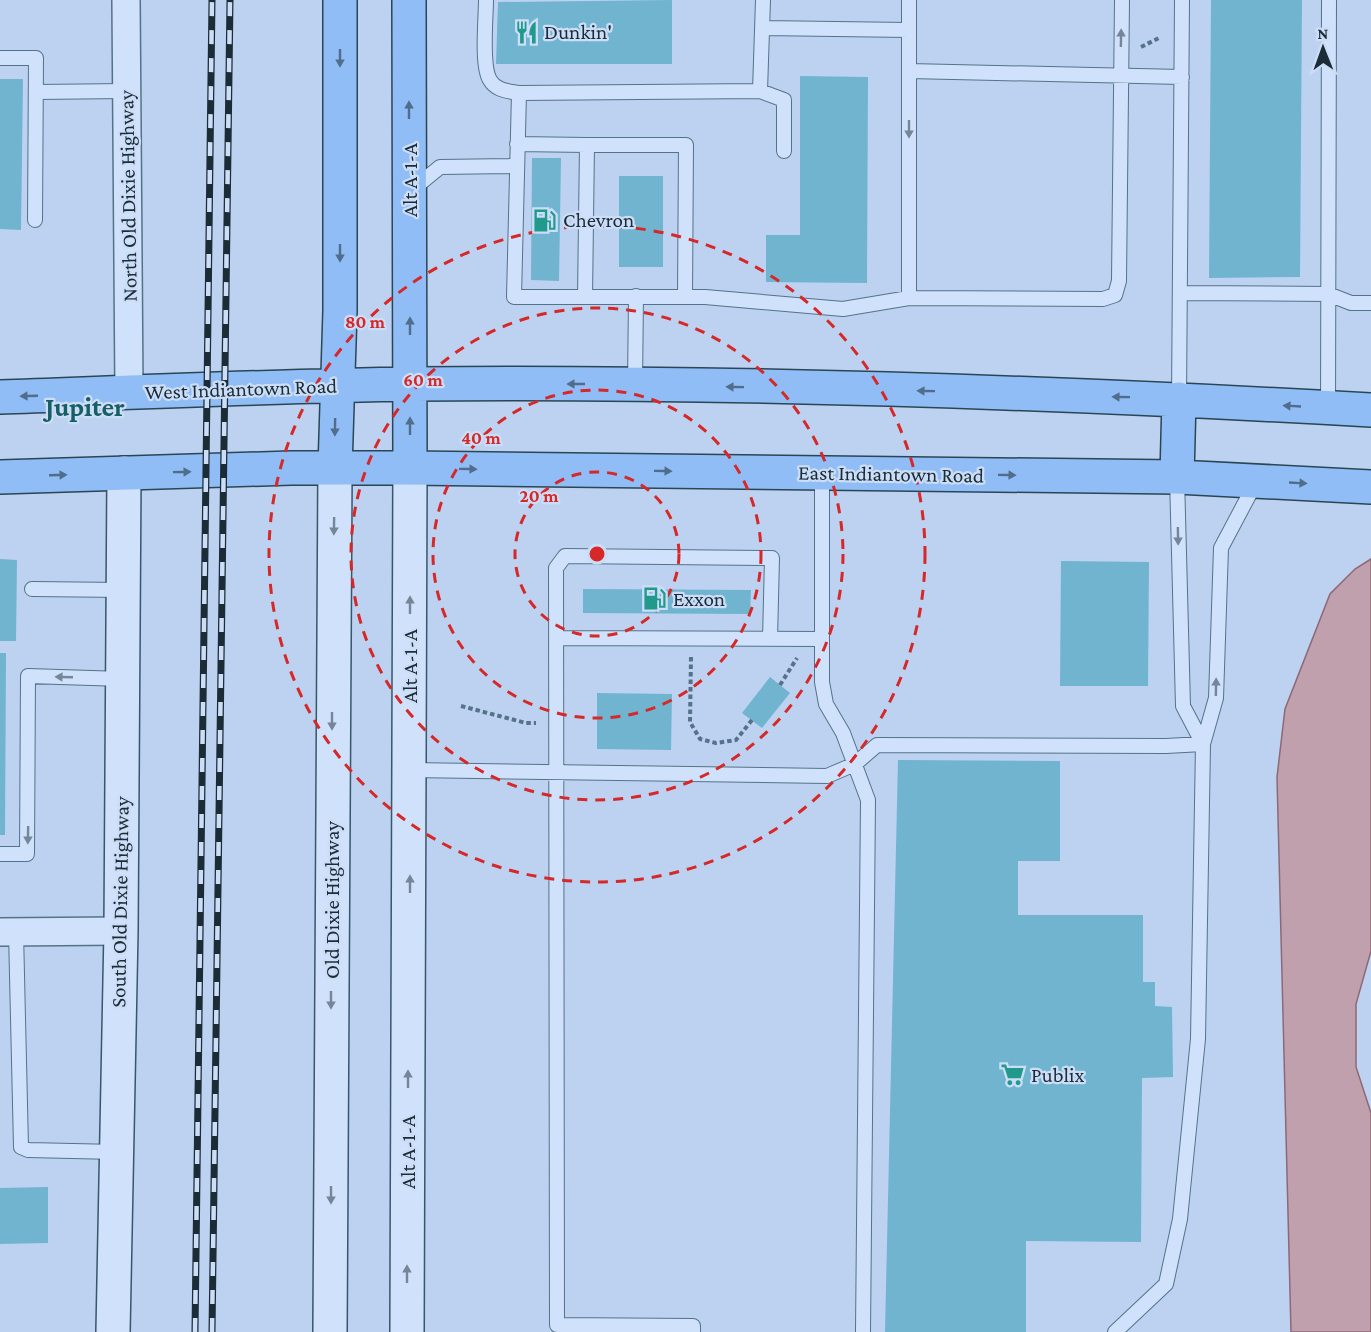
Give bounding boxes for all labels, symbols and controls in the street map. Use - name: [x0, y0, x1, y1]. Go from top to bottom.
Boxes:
- north arrow: [1293, 18, 1353, 78]
- restaurant icon: Dunkin': [513, 19, 539, 45]
- place label: Dunkin': [544, 20, 612, 44]
- text: N: [1317, 25, 1328, 42]
- one-way arrow: [1116, 28, 1126, 47]
- one-way arrow: [335, 49, 345, 68]
- street label: North Old Dixie Highway: [114, 90, 142, 302]
- one-way arrow: [404, 100, 414, 119]
- one-way arrow: [904, 120, 914, 139]
- street label: Alt A-1-A: [398, 143, 422, 217]
- fuel station icon: Chevron: [532, 207, 558, 233]
- place label: Chevron: [563, 208, 634, 232]
- one-way arrow: [335, 244, 345, 263]
- text: 80 m: [345, 312, 386, 332]
- one-way arrow: [406, 316, 415, 335]
- text: 60 m: [403, 370, 443, 390]
- street label: West Indiantown Road: [144, 374, 338, 404]
- one-way arrow: [567, 379, 586, 389]
- one-way arrow: [725, 382, 744, 391]
- one-way arrow: [916, 387, 935, 396]
- one-way arrow: [19, 392, 38, 401]
- district label: Jupiter: [42, 392, 125, 422]
- one-way arrow: [1111, 392, 1130, 401]
- one-way arrow: [1282, 401, 1301, 410]
- one-way arrow: [331, 417, 340, 436]
- one-way arrow: [405, 417, 415, 436]
- text: 40 m: [461, 428, 501, 448]
- street label: East Indiantown Road: [798, 460, 984, 488]
- one-way arrow: [459, 464, 478, 474]
- one-way arrow: [654, 466, 673, 476]
- one-way arrow: [173, 467, 192, 476]
- one-way arrow: [49, 470, 68, 480]
- one-way arrow: [998, 470, 1017, 480]
- one-way arrow: [1289, 479, 1308, 488]
- text: 20 m: [520, 486, 559, 506]
- one-way arrow: [329, 517, 338, 536]
- one-way arrow: [1173, 526, 1183, 545]
- centre of rings: [587, 544, 607, 564]
- fuel station icon: Exxon: [642, 586, 668, 612]
- place label: Exxon: [673, 587, 725, 611]
- one-way arrow: [405, 595, 415, 614]
- street label: Alt A-1-A: [398, 629, 422, 703]
- one-way arrow: [55, 673, 74, 682]
- one-way arrow: [1211, 678, 1221, 697]
- one-way arrow: [327, 712, 337, 731]
- street label: South Old Dixie Highway: [106, 796, 134, 1008]
- street label: Old Dixie Highway: [320, 821, 344, 979]
- one-way arrow: [23, 826, 33, 845]
- one-way arrow: [405, 874, 415, 893]
- one-way arrow: [326, 991, 336, 1010]
- supermarket icon: Publix: [1000, 1062, 1026, 1088]
- place label: Publix: [1031, 1063, 1084, 1087]
- one-way arrow: [403, 1069, 413, 1088]
- street label: Alt A-1-A: [396, 1115, 420, 1189]
- one-way arrow: [326, 1186, 335, 1205]
- one-way arrow: [402, 1264, 412, 1283]

